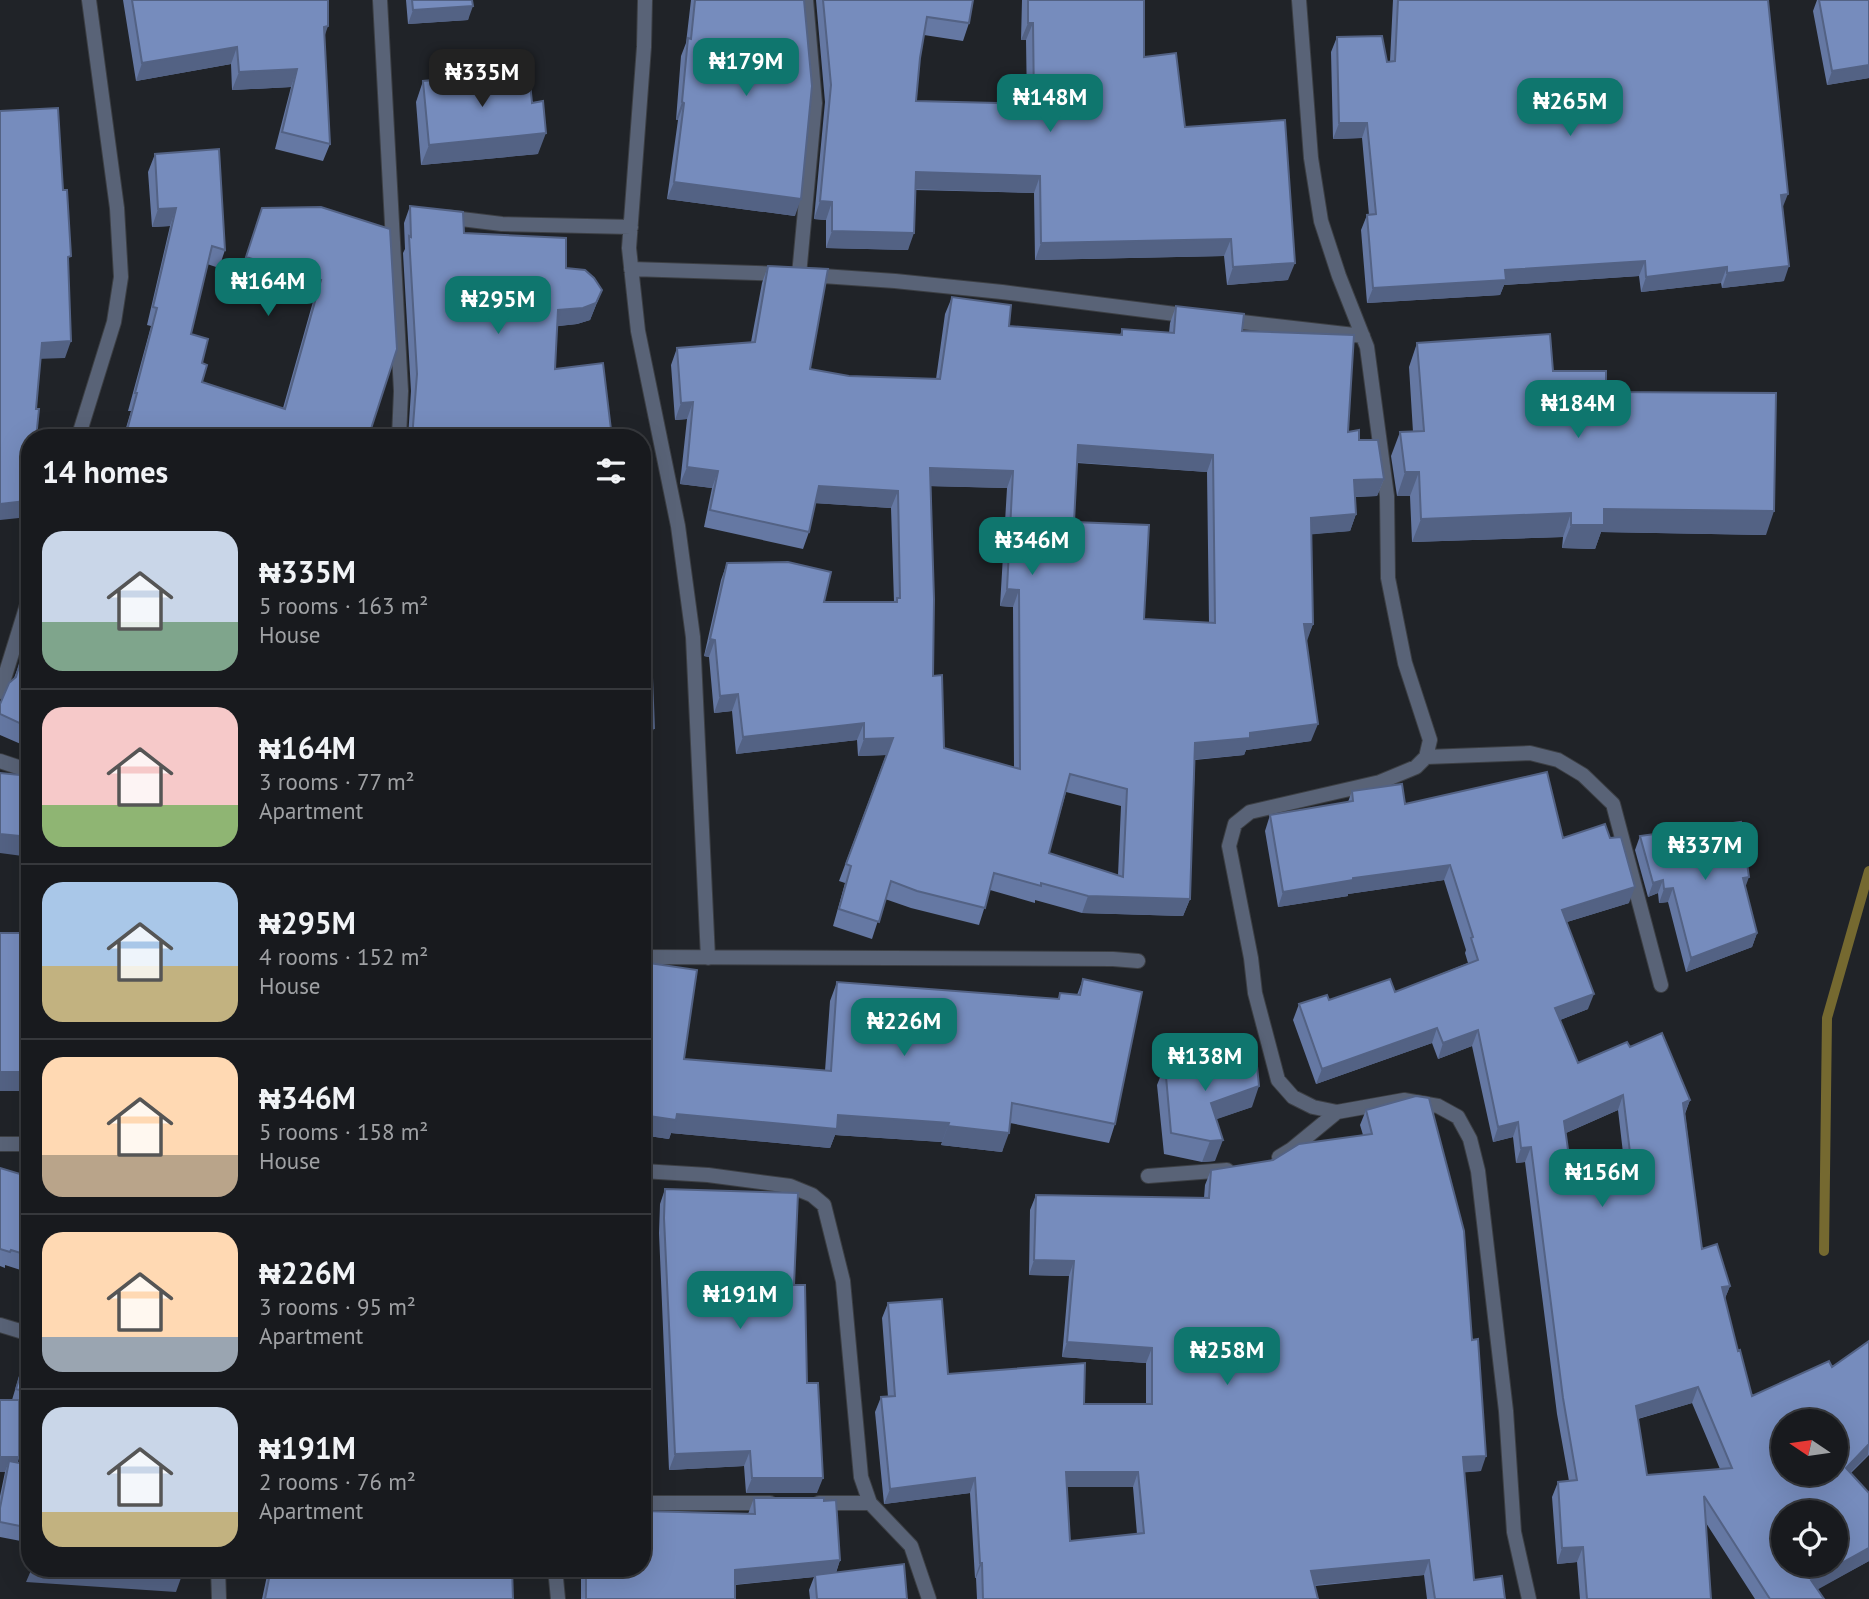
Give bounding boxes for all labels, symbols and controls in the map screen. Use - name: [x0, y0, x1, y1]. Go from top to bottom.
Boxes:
- pin: ₦179M: [697, 38, 795, 98]
- text: ₦179M: [709, 46, 783, 75]
- pin: ₦335M: [433, 50, 531, 109]
- text: ₦335M: [445, 57, 519, 86]
- pin: ₦148M: [1001, 74, 1099, 134]
- pin: ₦265M: [1521, 78, 1619, 138]
- text: ₦148M: [1013, 82, 1087, 111]
- text: ₦265M: [1533, 86, 1607, 115]
- pin: ₦164M: [219, 258, 317, 318]
- text: ₦164M: [231, 266, 305, 295]
- pin: ₦295M: [449, 276, 547, 336]
- text: ₦295M: [461, 284, 535, 313]
- pin: ₦184M: [1529, 380, 1627, 440]
- text: ₦184M: [1541, 388, 1615, 417]
- text: 14 homes: [42, 452, 168, 491]
- icon: filters: [592, 452, 630, 490]
- pin: ₦346M: [983, 518, 1081, 577]
- text: ₦346M: [995, 525, 1069, 554]
- text: ₦335M: [259, 552, 356, 591]
- icon: home: [98, 559, 182, 643]
- text: 5 rooms · 163 m²: [259, 591, 428, 620]
- text: House: [259, 620, 321, 649]
- text: ₦164M: [259, 728, 356, 767]
- icon: home: [98, 735, 182, 819]
- text: 3 rooms · 77 m²: [259, 767, 415, 796]
- text: Apartment: [259, 796, 363, 825]
- pin: ₦337M: [1656, 822, 1754, 882]
- text: ₦337M: [1668, 830, 1742, 859]
- text: ₦295M: [259, 903, 356, 942]
- icon: home: [98, 910, 182, 994]
- text: 4 rooms · 152 m²: [259, 942, 428, 971]
- text: House: [259, 971, 321, 1000]
- pin: ₦226M: [855, 998, 953, 1058]
- text: ₦226M: [867, 1006, 941, 1035]
- pin: ₦138M: [1156, 1034, 1254, 1093]
- text: ₦138M: [1168, 1041, 1242, 1070]
- text: ₦346M: [259, 1078, 356, 1117]
- icon: home: [98, 1085, 182, 1169]
- text: 5 rooms · 158 m²: [259, 1117, 428, 1146]
- text: House: [259, 1146, 321, 1175]
- pin: ₦156M: [1553, 1150, 1651, 1209]
- text: ₦156M: [1565, 1157, 1639, 1186]
- text: ₦226M: [259, 1253, 356, 1292]
- icon: home: [98, 1260, 182, 1344]
- pin: ₦191M: [691, 1272, 789, 1331]
- text: ₦191M: [703, 1279, 777, 1308]
- text: 3 rooms · 95 m²: [259, 1292, 416, 1321]
- text: Apartment: [259, 1321, 363, 1350]
- pin: ₦258M: [1178, 1328, 1276, 1387]
- text: ₦258M: [1190, 1335, 1264, 1364]
- north arrow: [1771, 1409, 1848, 1486]
- map controls: [1771, 1409, 1848, 1577]
- text: ₦191M: [259, 1428, 356, 1467]
- icon: home: [98, 1435, 182, 1519]
- text: 2 rooms · 76 m²: [259, 1467, 416, 1496]
- text: Apartment: [259, 1496, 363, 1525]
- button: locate: [1771, 1500, 1848, 1577]

